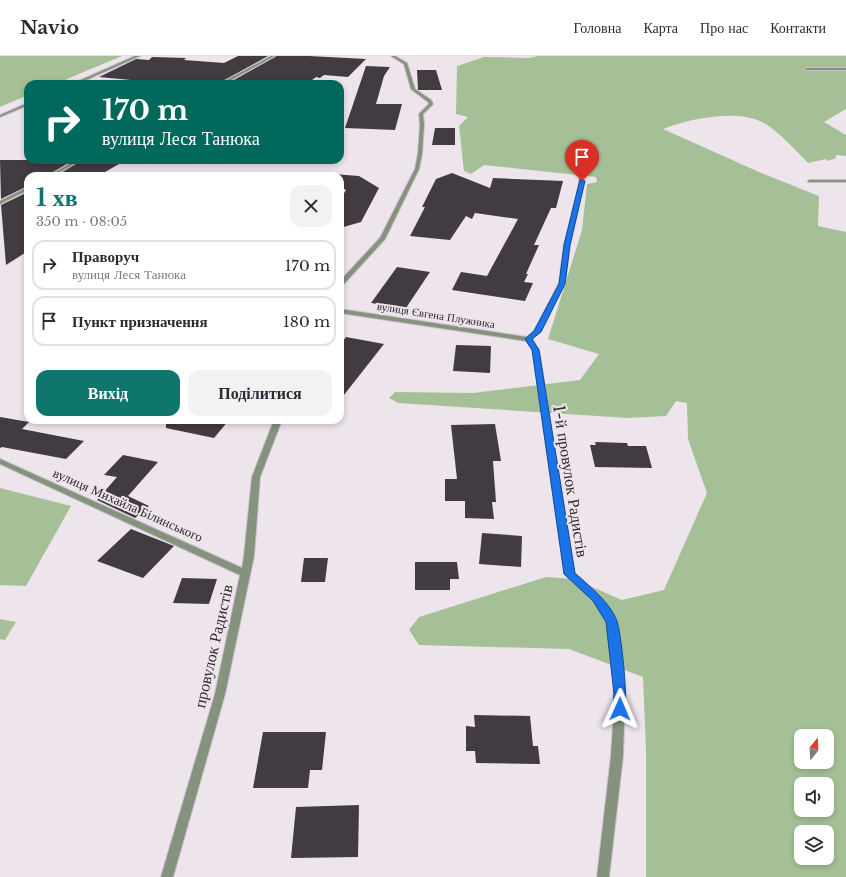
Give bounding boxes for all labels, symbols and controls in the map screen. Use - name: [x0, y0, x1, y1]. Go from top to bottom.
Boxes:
- text: Navio: [20, 16, 79, 39]
- text: Головна: [573, 19, 621, 37]
- text: Карта: [643, 19, 678, 37]
- text: Про нас: [700, 19, 748, 37]
- text: Контакти: [770, 19, 826, 37]
- text: 170 m: [102, 93, 188, 128]
- icon: right: [36, 96, 88, 148]
- text: вулиця Леся Танюка: [102, 128, 260, 150]
- pin: [565, 140, 599, 181]
- icon: arrive: [571, 146, 593, 168]
- text: 1 хв: [36, 183, 78, 212]
- button: close: [290, 185, 332, 227]
- text: 350 m · 08:05: [36, 213, 127, 230]
- text: Праворуч: [72, 247, 139, 266]
- icon: right: [38, 254, 60, 276]
- text: 170 m: [285, 256, 330, 275]
- text: вулиця Леся Танюка: [72, 266, 186, 283]
- street label: вулиця Євгена Плужника: [376, 299, 496, 331]
- icon: arrive: [38, 310, 60, 332]
- text: Пункт призначення: [72, 312, 208, 331]
- text: 180 m: [283, 312, 330, 331]
- button: Вихід: [36, 370, 180, 416]
- button: Поділитися: [188, 370, 332, 416]
- street label: 1-й провулок Радистів: [549, 404, 593, 559]
- street label: вулиця Михайла Білинського: [50, 464, 206, 546]
- street label: провулок Радистів: [189, 582, 237, 710]
- position arrow: [599, 688, 641, 730]
- north arrow: [794, 729, 834, 769]
- map controls: [794, 729, 834, 865]
- button: sound: [794, 777, 834, 817]
- button: layers: [794, 825, 834, 865]

